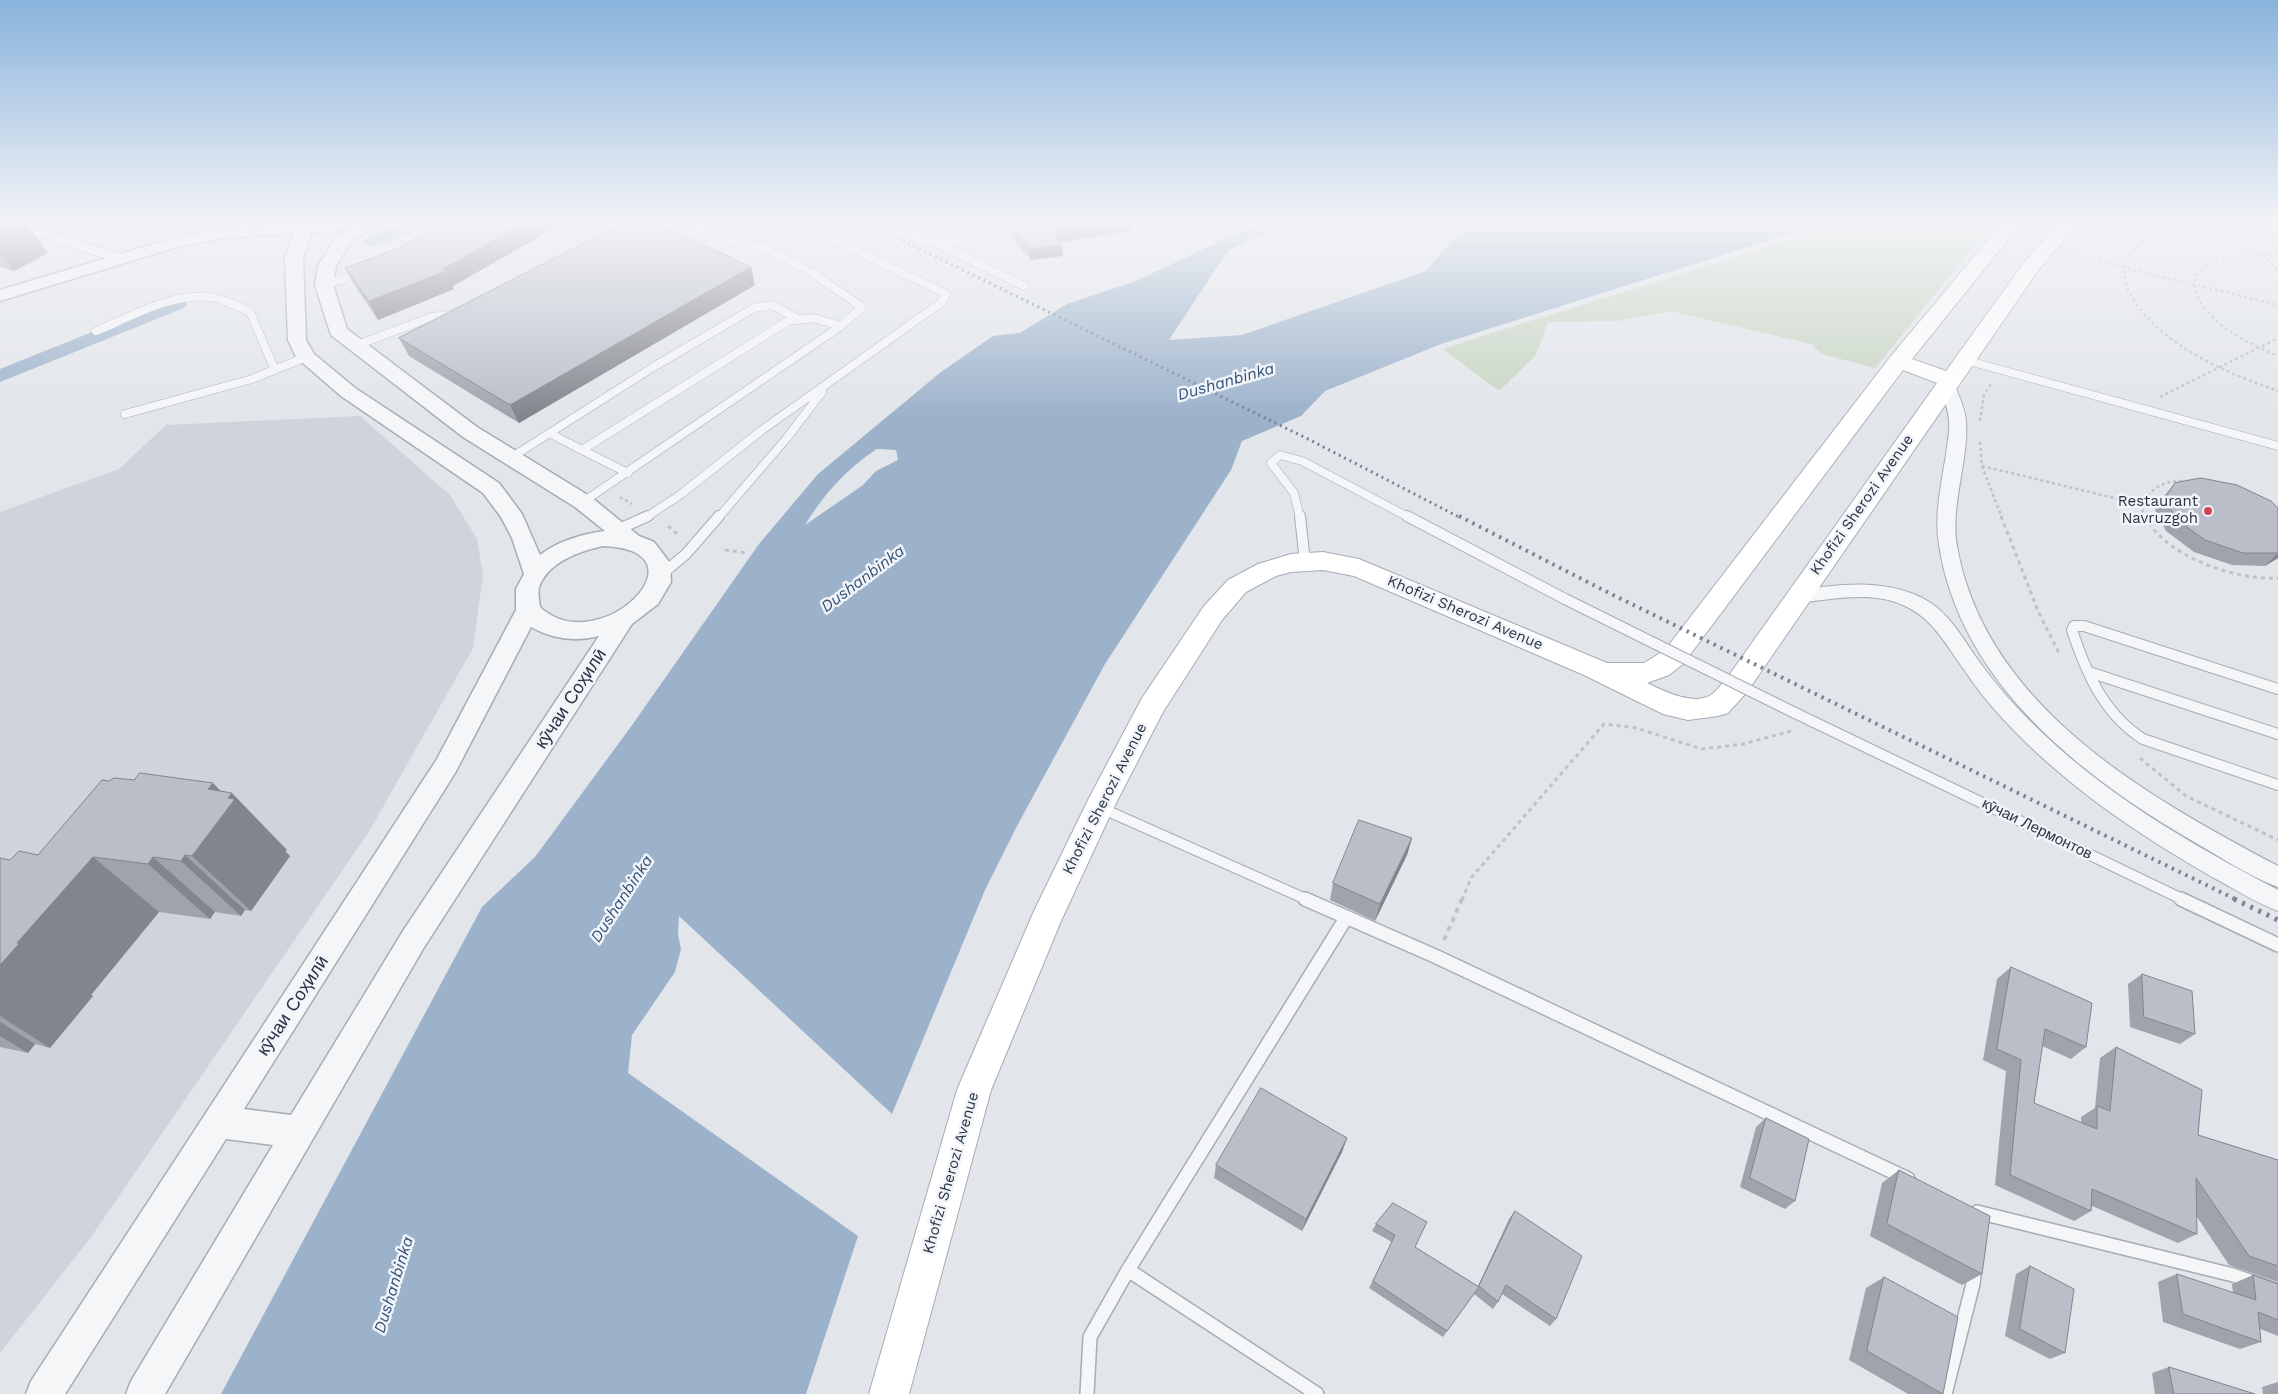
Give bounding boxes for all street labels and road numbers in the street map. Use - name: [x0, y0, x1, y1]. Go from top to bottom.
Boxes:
- street label: Khofizi Sherozi Avenue: [1807, 431, 1917, 579]
- street label: Khofizi Sherozi Avenue: [1384, 572, 1546, 654]
- street label: кӯчаи Соҳилӣ: [531, 645, 611, 753]
- street label: Khofizi Sherozi Avenue: [1059, 720, 1151, 878]
- street label: кӯчаи Лермонтов: [1979, 795, 2095, 863]
- street label: кӯчаи Соҳилӣ: [253, 952, 333, 1060]
- street label: Khofizi Sherozi Avenue: [919, 1090, 983, 1256]

